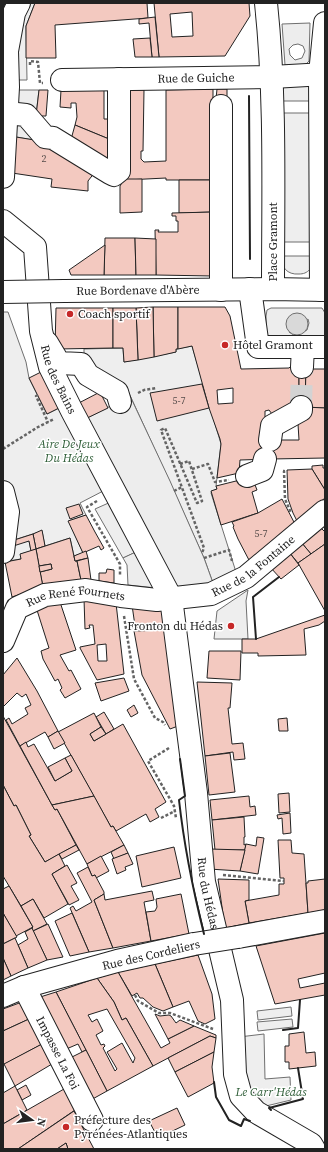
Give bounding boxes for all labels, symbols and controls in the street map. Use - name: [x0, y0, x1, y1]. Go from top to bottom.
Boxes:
- street label: Rue de Guiche: [157, 70, 235, 87]
- house number: 2: [42, 152, 47, 165]
- street label: Place Gramont: [265, 202, 281, 282]
- street label: Rue Bordenave d'Abère: [76, 282, 200, 299]
- place label: Coach sportif: [78, 306, 151, 322]
- marker: Coach sportif: [65, 309, 75, 319]
- place label: Hôtel Gramont: [233, 337, 313, 353]
- marker: Hôtel Gramont: [220, 340, 230, 350]
- street label: Rue des Bains: [37, 343, 80, 417]
- house number: 5-7: [172, 394, 186, 407]
- park label: Aire De Jeux Du Hédas: [37, 436, 101, 466]
- house number: 5-7: [254, 527, 268, 540]
- street label: Rue de la Fontaine: [209, 531, 298, 601]
- street label: Rue René Fournets: [23, 582, 126, 611]
- place label: Fronton du Hédas: [127, 618, 223, 634]
- marker: Fronton du Hédas: [226, 621, 236, 631]
- street label: Rue du Hédas: [194, 856, 223, 931]
- street label: Rue des Cordeliers: [101, 936, 201, 974]
- street label: Impasse La Foi: [32, 1014, 83, 1093]
- park label: Le Carr'Hédas: [234, 1084, 307, 1100]
- north arrow: [12, 1100, 52, 1140]
- place label: Préfecture des Pyrénées-Atlantiques: [74, 1112, 187, 1142]
- text: N: [33, 1117, 49, 1128]
- marker: Préfecture des Pyrénées-Atlantiques: [61, 1122, 71, 1132]

